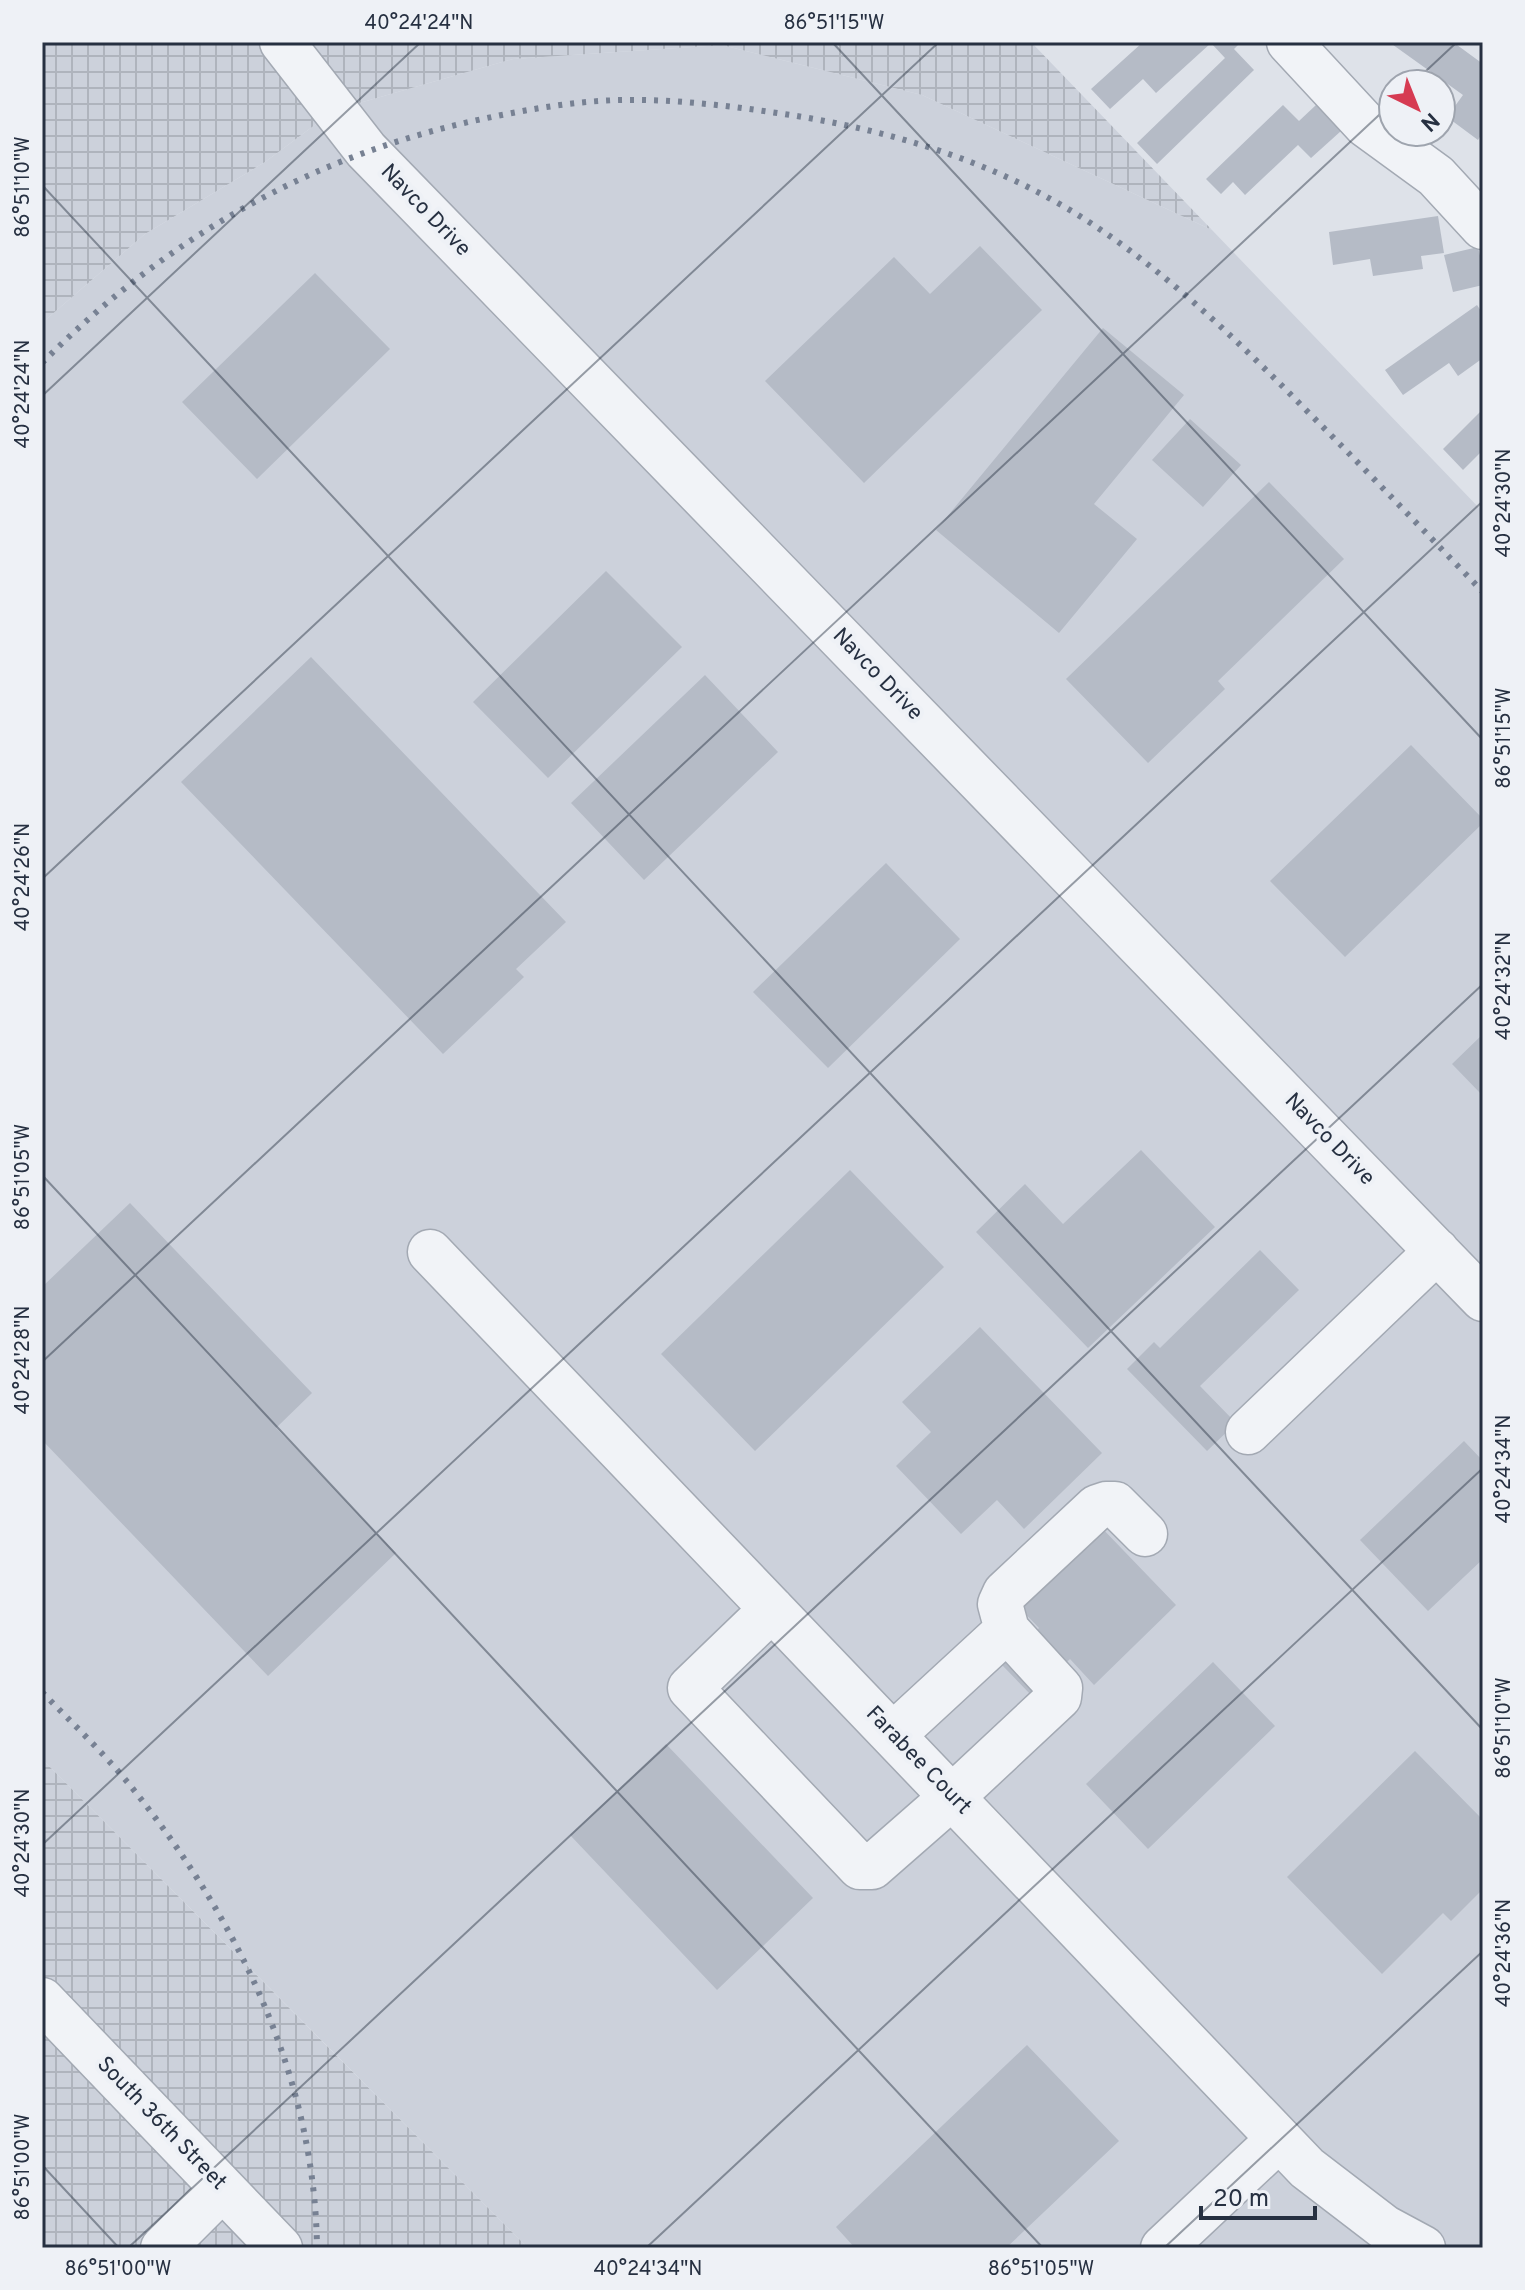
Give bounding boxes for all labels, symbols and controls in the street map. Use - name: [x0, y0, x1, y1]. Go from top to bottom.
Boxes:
- text: 40°24'24"N: [365, 11, 473, 37]
- text: 86°51'15"W: [783, 11, 885, 37]
- north arrow: [1377, 68, 1457, 148]
- text: N: [1414, 106, 1444, 136]
- text: 86°51'10"W: [11, 136, 37, 238]
- street label: Navco Drive: [374, 159, 476, 263]
- text: 40°24'24"N: [11, 340, 37, 448]
- text: 40°24'30"N: [1492, 448, 1518, 558]
- street label: Navco Drive: [826, 623, 928, 727]
- text: 86°51'15"W: [1492, 687, 1518, 789]
- text: 40°24'26"N: [11, 823, 37, 931]
- text: 40°24'32"N: [1492, 932, 1518, 1040]
- street label: Navco Drive: [1278, 1088, 1380, 1192]
- text: 86°51'05"W: [11, 1124, 37, 1230]
- text: 40°24'28"N: [11, 1306, 37, 1414]
- text: 40°24'34"N: [1492, 1415, 1518, 1523]
- text: 86°51'10"W: [1492, 1677, 1518, 1779]
- street label: Farabee Court: [859, 1701, 977, 1821]
- text: 40°24'30"N: [11, 1788, 37, 1898]
- text: 40°24'36"N: [1492, 1899, 1518, 2007]
- street label: South 36th Street: [90, 2052, 232, 2196]
- text: 86°51'00"W: [11, 2114, 37, 2220]
- scale bar: [1201, 2170, 1315, 2220]
- text: 20 m: [1213, 2185, 1269, 2215]
- text: 86°51'00"W: [65, 2257, 171, 2283]
- text: 40°24'34"N: [594, 2257, 702, 2283]
- text: 86°51'05"W: [988, 2257, 1094, 2283]

